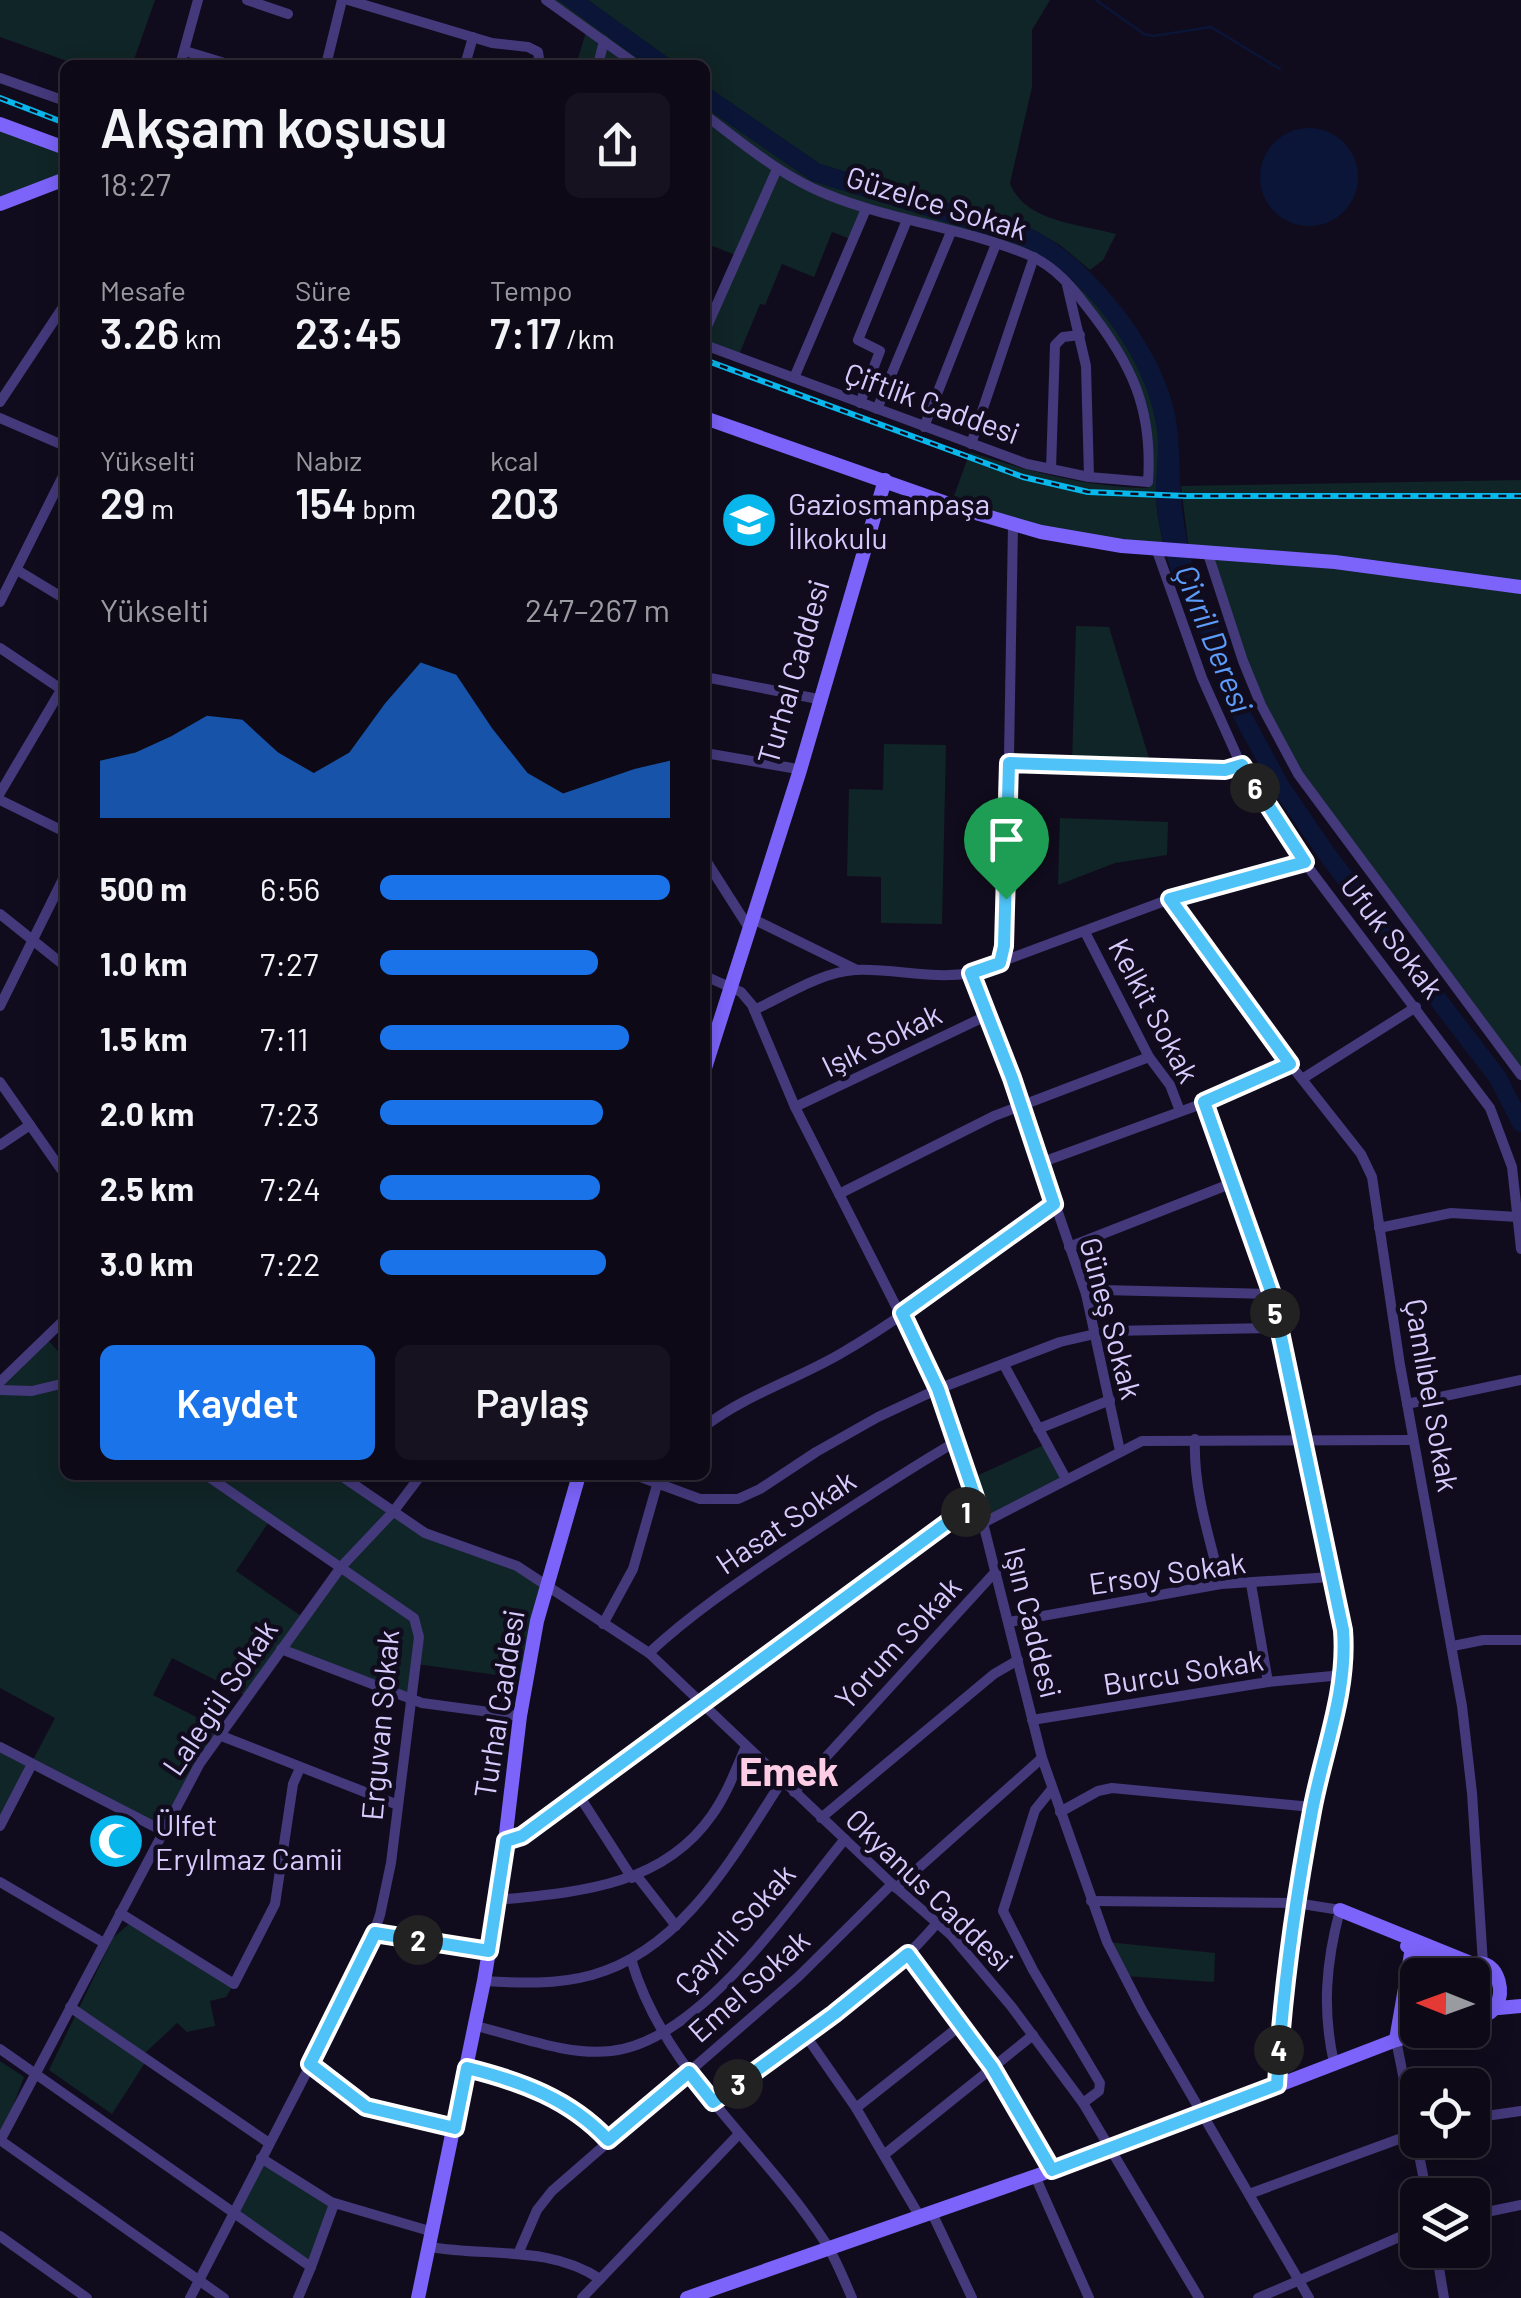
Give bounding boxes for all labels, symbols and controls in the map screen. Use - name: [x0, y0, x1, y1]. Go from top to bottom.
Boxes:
- text: Akşam koşusu: [100, 93, 448, 159]
- button: share: [565, 93, 670, 198]
- street label: Güzelce Sokak: [842, 157, 1032, 247]
- text: 18:27: [100, 164, 171, 202]
- text: Mesafe: [100, 273, 186, 307]
- text: Süre: [295, 273, 351, 307]
- text: Tempo: [490, 273, 573, 307]
- text: 3.26: [100, 307, 179, 357]
- text: 23:45: [295, 307, 402, 357]
- text: 7:17: [490, 307, 561, 357]
- text: km: [179, 321, 222, 355]
- text: /km: [561, 321, 615, 355]
- street label: Çiftlik Caddesi: [840, 354, 1024, 450]
- text: Yükselti: [100, 443, 195, 477]
- text: Nabız: [295, 443, 362, 477]
- text: kcal: [490, 443, 539, 477]
- text: 29: [100, 477, 145, 527]
- text: 154: [295, 477, 357, 527]
- text: 203: [490, 477, 559, 527]
- place label: Gaziosmanpaşa İlkokulu: [788, 485, 990, 555]
- school or university icon: Gaziosmanpaşa İlkokulu: [719, 490, 779, 550]
- text: m: [145, 491, 174, 525]
- text: bpm: [357, 491, 416, 525]
- water label: Çivril Deresi: [1168, 559, 1262, 718]
- street label: Turhal Caddesi: [749, 576, 835, 768]
- text: Yükselti: [100, 590, 209, 628]
- text: 247–267 m: [525, 590, 670, 628]
- pin: 6: [1230, 763, 1280, 813]
- text: 6: [1247, 771, 1263, 805]
- pin: [964, 797, 1049, 900]
- icon: arrive: [979, 812, 1034, 867]
- street label: Ufuk Sokak: [1334, 867, 1452, 1005]
- text: 500 m: [100, 869, 187, 907]
- text: 6:56: [260, 869, 320, 907]
- street label: Kelkit Sokak: [1102, 932, 1208, 1088]
- text: 1.0 km: [100, 944, 188, 982]
- text: 7:27: [260, 944, 318, 982]
- street label: Işık Sokak: [815, 995, 947, 1083]
- text: 1.5 km: [100, 1019, 187, 1057]
- text: 7:11: [260, 1019, 308, 1057]
- text: 2.0 km: [100, 1094, 194, 1132]
- text: 7:23: [260, 1094, 319, 1132]
- text: 2.5 km: [100, 1169, 194, 1207]
- text: 7:24: [260, 1169, 321, 1207]
- street label: Güneş Sokak: [1073, 1233, 1151, 1403]
- text: 3.0 km: [100, 1244, 194, 1282]
- text: 7:22: [260, 1244, 320, 1282]
- pin: 5: [1250, 1288, 1300, 1338]
- text: 5: [1267, 1296, 1283, 1330]
- street label: Çamlıbel Sokak: [1398, 1296, 1468, 1494]
- button: Kaydet: [100, 1345, 375, 1460]
- button: Paylaş: [395, 1345, 670, 1460]
- street label: Hasat Sokak: [708, 1461, 862, 1581]
- pin: 1: [941, 1487, 991, 1537]
- text: 1: [961, 1495, 971, 1529]
- street label: Işın Caddesi: [998, 1543, 1070, 1701]
- street label: Ersoy Sokak: [1086, 1543, 1248, 1601]
- street label: Yorum Sokak: [826, 1568, 968, 1716]
- street label: Turhal Caddesi: [465, 1607, 531, 1801]
- street label: Lalegül Sokak: [154, 1613, 284, 1781]
- street label: Erguvan Sokak: [353, 1628, 405, 1822]
- street label: Burcu Sokak: [1100, 1641, 1266, 1701]
- district label: Emek: [739, 1746, 839, 1794]
- street label: Okyanus Caddesi: [839, 1800, 1021, 1978]
- place label: Ülfet Eryılmaz Camii: [155, 1806, 342, 1876]
- mosque icon: Ülfet Eryılmaz Camii: [86, 1811, 146, 1871]
- street label: Çayırlı Sokak: [666, 1856, 802, 2000]
- pin: 2: [393, 1915, 443, 1965]
- street label: Emel Sokak: [680, 1921, 816, 2049]
- text: 2: [410, 1923, 426, 1957]
- north arrow: [1400, 1958, 1490, 2048]
- map controls: [1400, 1958, 1490, 2268]
- pin: 4: [1254, 2025, 1304, 2075]
- text: 4: [1271, 2033, 1287, 2067]
- pin: 3: [713, 2059, 763, 2109]
- text: 3: [730, 2067, 746, 2101]
- button: locate: [1400, 2068, 1490, 2158]
- button: layers: [1400, 2178, 1490, 2268]

